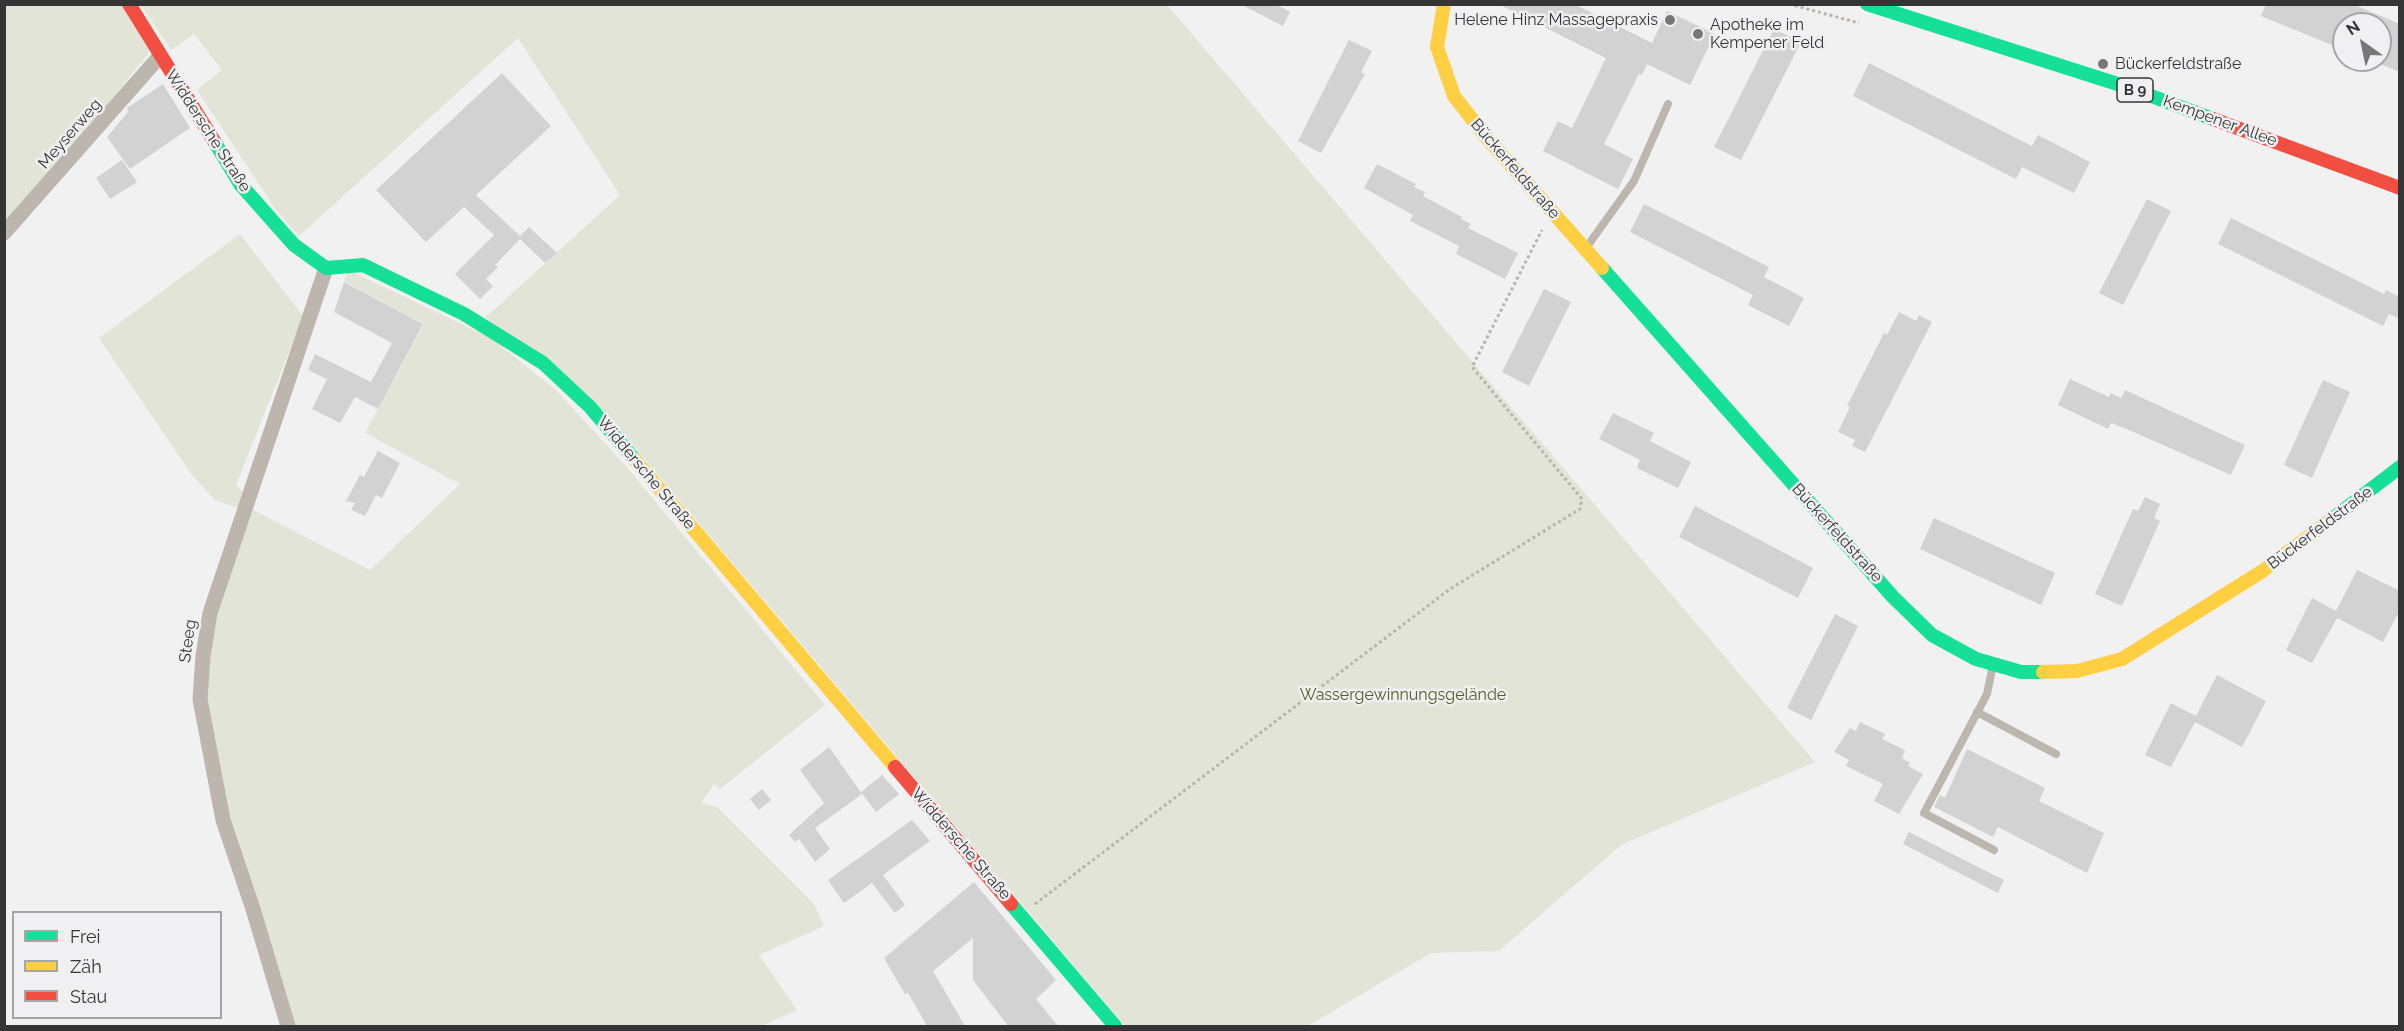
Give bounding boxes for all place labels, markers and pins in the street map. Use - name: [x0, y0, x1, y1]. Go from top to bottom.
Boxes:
- place label: Helene Hinz Massagepraxis: [1454, 10, 1658, 30]
- marker: Helene Hinz Massagepraxis: [1663, 13, 1677, 27]
- place label: Apotheke im Kempener Feld: [1710, 15, 1824, 53]
- marker: Apotheke im Kempener Feld: [1691, 27, 1705, 41]
- place label: Bückerfeldstraße: [2115, 54, 2241, 74]
- marker: Bückerfeldstraße: [2096, 57, 2110, 71]

